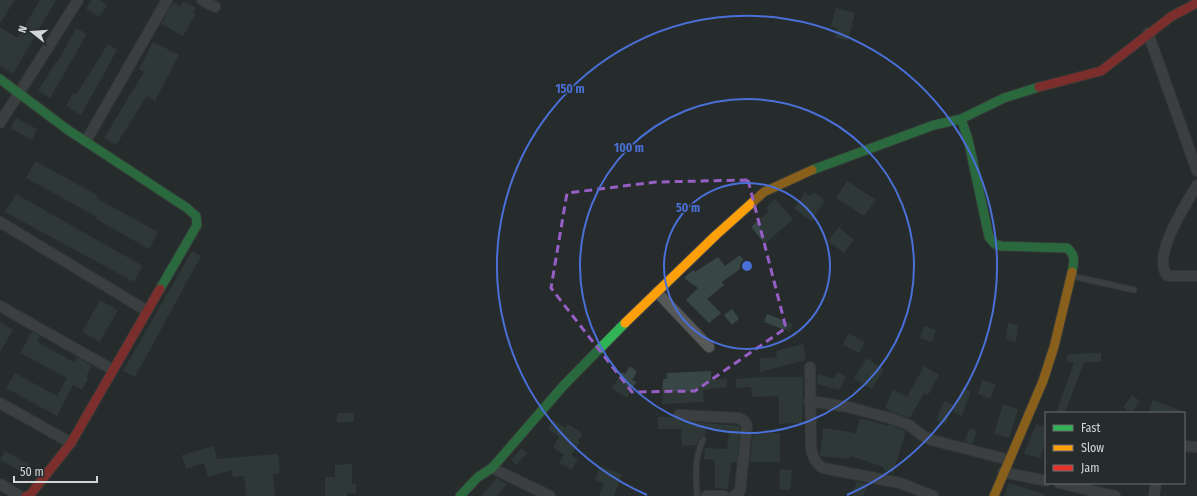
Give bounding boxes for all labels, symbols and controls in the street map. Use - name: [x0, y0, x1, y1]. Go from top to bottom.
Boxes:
- north arrow: [12, 12, 52, 52]
- text: N: [16, 24, 30, 34]
- text: 150 m: [555, 82, 585, 96]
- text: 100 m: [614, 141, 644, 155]
- text: 50 m: [676, 201, 700, 215]
- centre of rings: [740, 259, 754, 273]
- legend: [1045, 412, 1185, 484]
- text: Fast: [1081, 421, 1100, 435]
- text: Slow: [1081, 441, 1104, 455]
- scale bar: [14, 458, 97, 484]
- text: Jam: [1081, 461, 1099, 475]
- text: 50 m: [20, 465, 44, 479]

